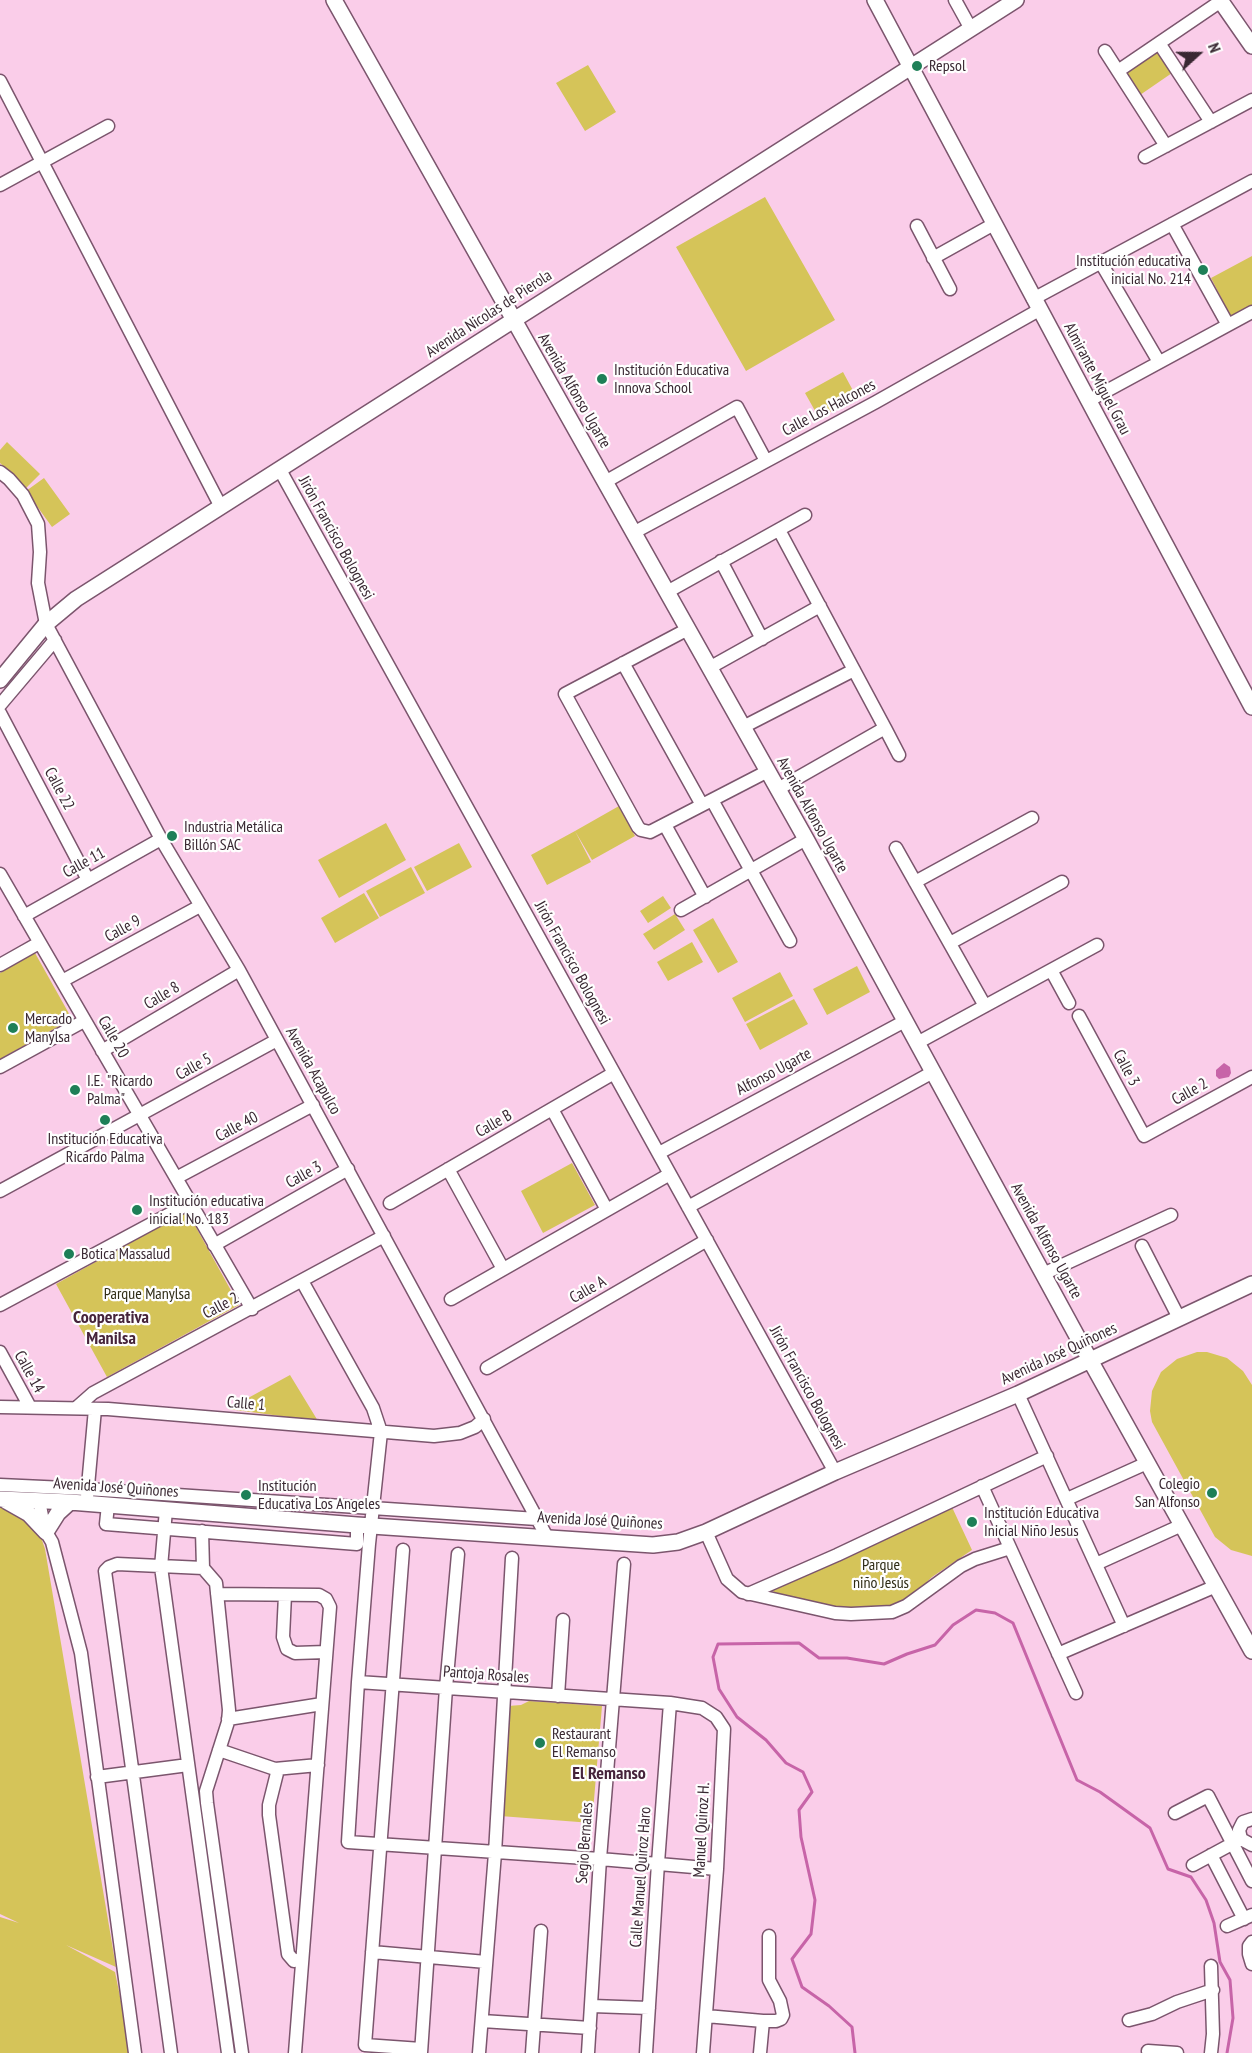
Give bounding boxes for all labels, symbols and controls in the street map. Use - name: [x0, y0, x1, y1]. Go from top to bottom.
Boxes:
- north arrow: [1168, 24, 1228, 84]
- text: N: [1204, 40, 1226, 55]
- place label: Repsol: [929, 56, 966, 76]
- marker: Repsol: [910, 59, 924, 73]
- place label: Institución educativa inicial No. 214: [1076, 251, 1191, 289]
- marker: Institución educativa inicial No. 214: [1196, 263, 1210, 277]
- street label: Avenida Nicolas de Pierola: [423, 266, 555, 362]
- street label: Almirante Miguel Grau: [1059, 320, 1135, 438]
- street label: Avenida Alfonso Ugarte: [533, 330, 615, 452]
- place label: Institución Educativa Innova School: [614, 360, 729, 398]
- marker: Institución Educativa Innova School: [595, 372, 609, 386]
- street label: Calle Los Halcones: [779, 375, 879, 441]
- street label: Jirón Francisco Bolognesi: [294, 473, 378, 603]
- street label: Avenida Alfonso Ugarte: [772, 754, 852, 876]
- street label: Calle 22: [40, 764, 78, 814]
- place label: Industria Metálica Billón SAC: [184, 817, 283, 855]
- marker: Industria Metálica Billón SAC: [165, 829, 179, 843]
- street label: Calle 11: [60, 844, 108, 882]
- street label: Jirón Francisco Bolognesi: [530, 898, 614, 1028]
- street label: Calle 9: [102, 911, 144, 947]
- street label: Calle 8: [141, 978, 183, 1014]
- place label: Mercado Manylsa: [25, 1009, 72, 1047]
- street label: Calle 20: [93, 1013, 133, 1061]
- marker: Mercado Manylsa: [6, 1021, 20, 1035]
- street label: Avenida Acapulco: [281, 1024, 345, 1118]
- street label: Alfonso Ugarte: [733, 1044, 815, 1100]
- street label: Calle 3: [1109, 1047, 1143, 1089]
- street label: Calle 5: [173, 1049, 215, 1085]
- place label: I.E. "Ricardo Palma": [87, 1071, 153, 1109]
- street label: Calle 2: [1169, 1074, 1211, 1110]
- marker: I.E. "Ricardo Palma": [68, 1083, 82, 1097]
- street label: Calle B: [473, 1106, 515, 1142]
- street label: Calle 40: [212, 1108, 262, 1146]
- marker: Institución Educativa Ricardo Palma: [98, 1113, 112, 1127]
- place label: Institución Educativa Ricardo Palma: [47, 1129, 163, 1167]
- street label: Calle 3: [283, 1157, 325, 1193]
- street label: Avenida Alfonso Ugarte: [1006, 1180, 1086, 1302]
- place label: Institución educativa inicial No. 183: [149, 1191, 264, 1229]
- marker: Institución educativa inicial No. 183: [130, 1203, 144, 1217]
- place label: Botica Massalud: [81, 1244, 170, 1264]
- marker: Botica Massalud: [62, 1247, 76, 1261]
- street label: Calle A: [567, 1272, 609, 1308]
- park label: Parque Manylsa: [104, 1284, 190, 1304]
- street label: Calle 2: [200, 1289, 242, 1323]
- district label: Cooperativa Manilsa: [73, 1307, 149, 1350]
- street label: Avenida José Quiñones: [998, 1319, 1120, 1389]
- street label: Jirón Francisco Bolognesi: [765, 1323, 849, 1453]
- street label: Calle 14: [10, 1348, 48, 1396]
- street label: Calle 1: [226, 1393, 266, 1415]
- street label: Avenida José Quiñones: [53, 1474, 179, 1502]
- place label: Colegio San Alfonso: [1135, 1474, 1200, 1512]
- place label: Institución Educativa Los Angeles: [258, 1476, 380, 1514]
- marker: Colegio San Alfonso: [1205, 1486, 1219, 1500]
- marker: Institución Educativa Los Angeles: [239, 1488, 253, 1502]
- place label: Institución Educativa Inicial Niño Jesus: [984, 1503, 1099, 1541]
- street label: Avenida José Quiñones: [537, 1508, 663, 1534]
- marker: Institución Educativa Inicial Niño Jesus: [965, 1515, 979, 1529]
- park label: Parque niño Jesús: [853, 1555, 909, 1593]
- street label: Pantoja Rosales: [442, 1662, 530, 1688]
- place label: Restaurant El Remanso: [552, 1724, 616, 1762]
- marker: Restaurant El Remanso: [533, 1736, 547, 1750]
- district label: El Remanso: [572, 1763, 646, 1785]
- street label: Manuel Quiroz H.: [690, 1782, 714, 1878]
- street label: Segio Bernales: [573, 1802, 597, 1884]
- street label: Calle Manuel Quiroz Haro: [627, 1806, 655, 1948]

